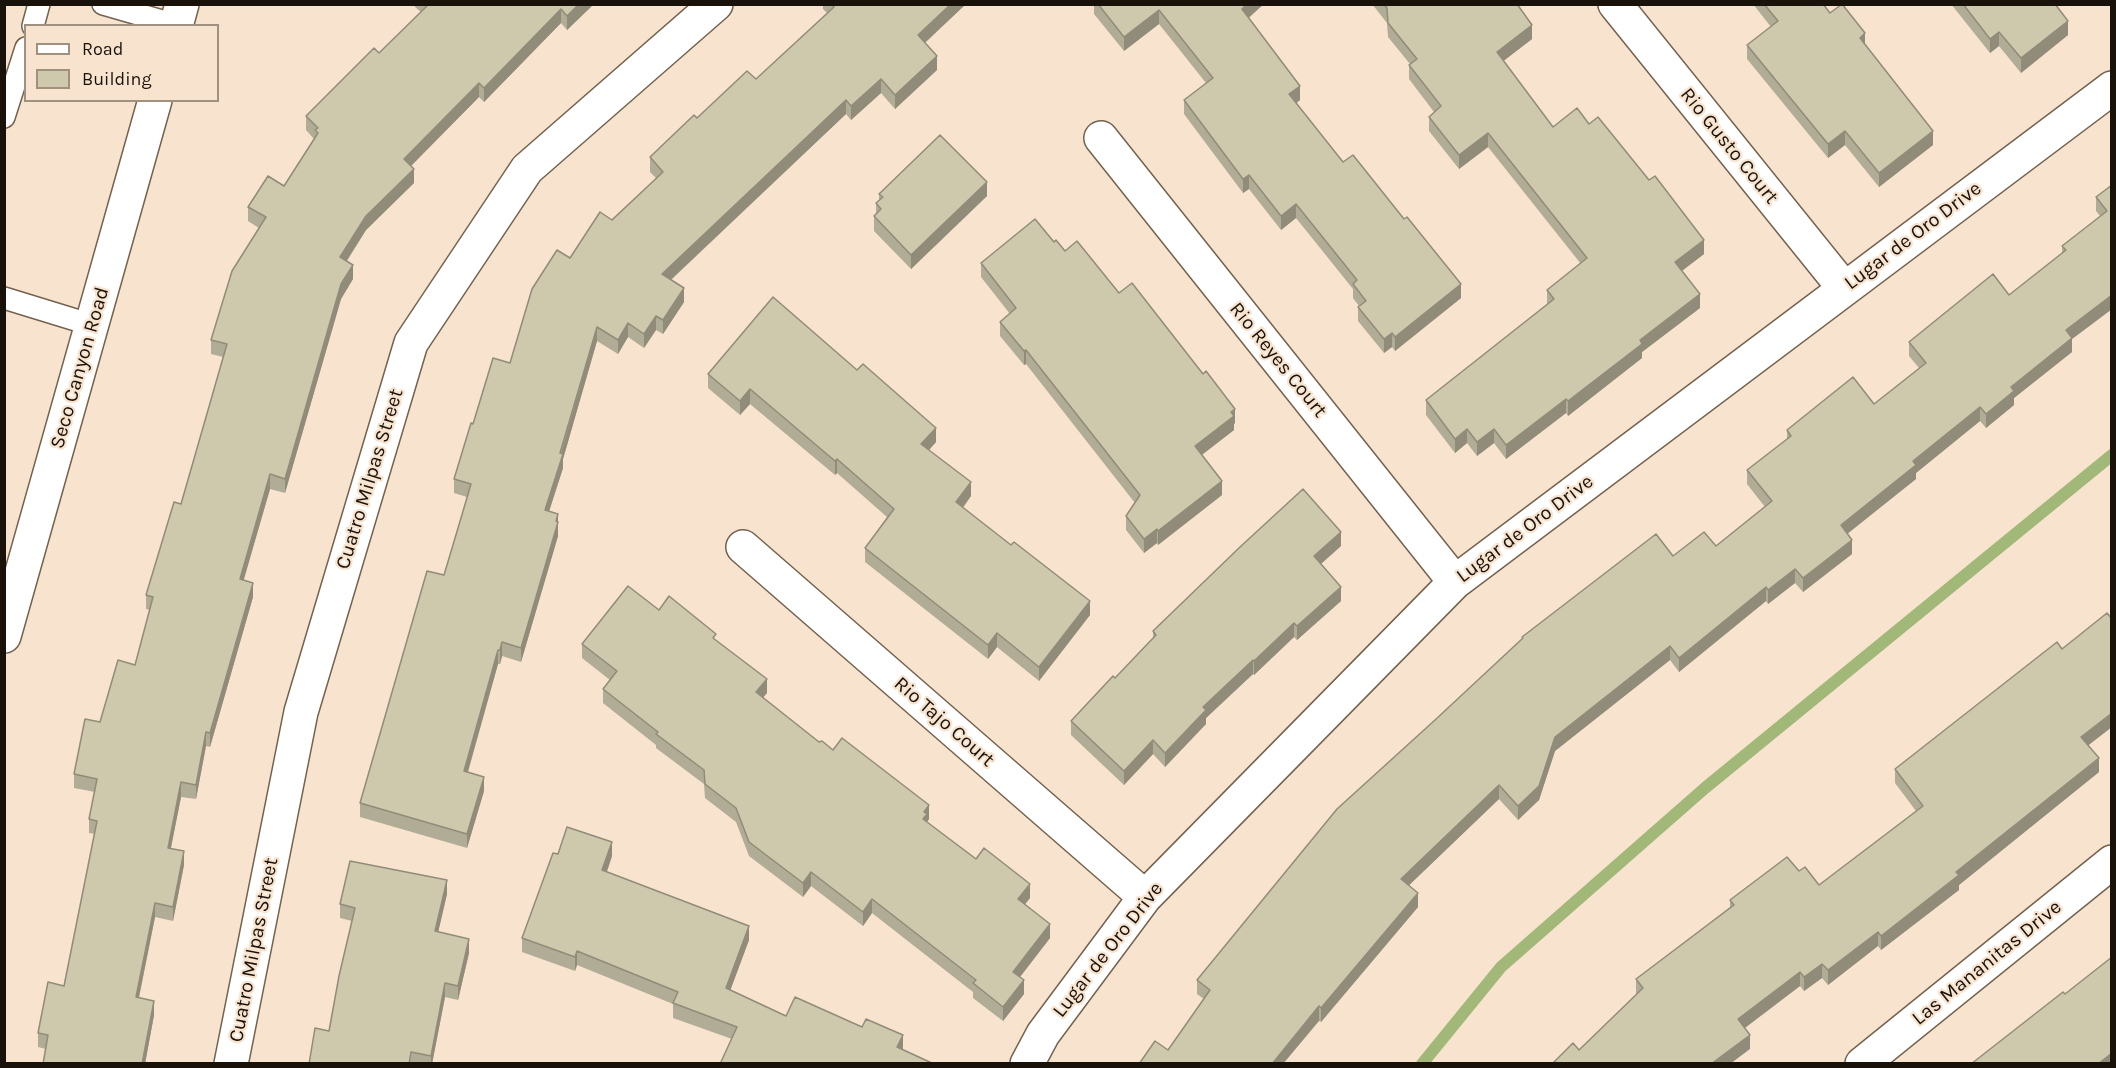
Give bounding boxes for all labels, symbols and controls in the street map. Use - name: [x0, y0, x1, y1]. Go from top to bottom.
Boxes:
- legend: [24, 24, 219, 102]
- text: Road: [82, 38, 123, 60]
- text: Building: [82, 68, 152, 90]
- street label: Rio Gusto Court: [1675, 83, 1783, 209]
- street label: Lugar de Oro Drive: [1840, 177, 1986, 295]
- street label: Seco Canyon Road: [45, 285, 115, 451]
- street label: Rio Reyes Court: [1224, 298, 1332, 422]
- street label: Cuatro Milpas Street: [331, 386, 409, 572]
- street label: Lugar de Oro Drive: [1452, 470, 1598, 588]
- street label: Rio Tajo Court: [889, 672, 999, 772]
- street label: Cuatro Milpas Street: [224, 856, 284, 1044]
- street label: Lugar de Oro Drive: [1048, 878, 1168, 1022]
- street label: Las Mananitas Drive: [1907, 895, 2067, 1031]

